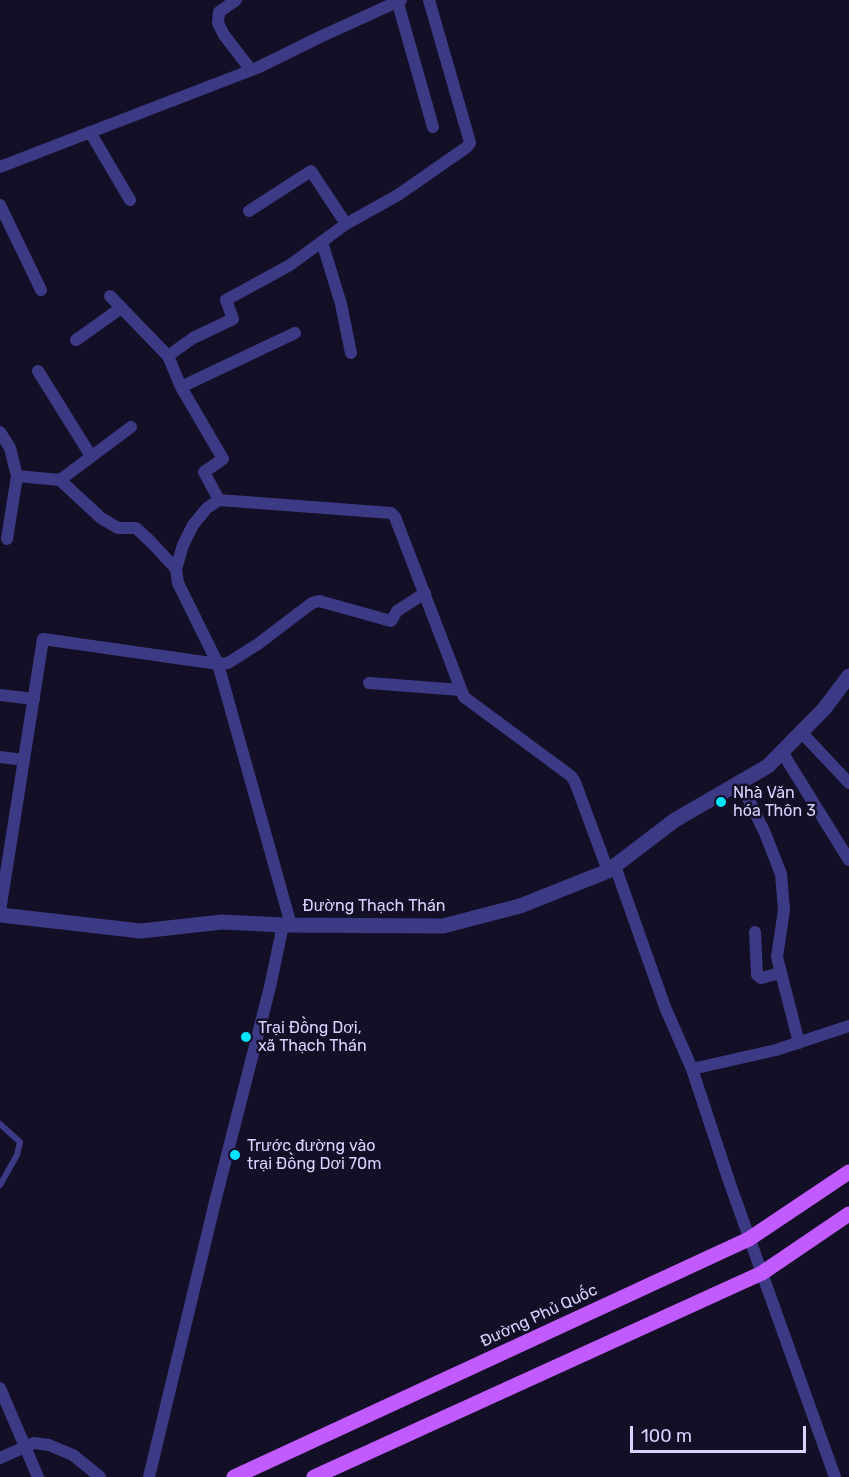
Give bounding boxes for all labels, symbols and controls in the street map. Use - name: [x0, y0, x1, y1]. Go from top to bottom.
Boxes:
- place label: Nhà Văn hóa Thôn 3: [733, 783, 816, 821]
- marker: Nhà Văn hóa Thôn 3: [714, 795, 728, 809]
- street label: Đường Thạch Thán: [303, 896, 445, 916]
- place label: Trại Đồng Dơi, xã Thạch Thán: [258, 1018, 367, 1056]
- marker: Trại Đồng Dơi, xã Thạch Thán: [239, 1030, 253, 1044]
- place label: Trước đường vào trại Đồng Dơi 70m: [247, 1136, 381, 1174]
- marker: Trước đường vào trại Đồng Dơi 70m: [228, 1148, 242, 1162]
- street label: Đường Phủ Quốc: [477, 1280, 601, 1352]
- scale bar: [633, 1414, 808, 1452]
- text: 100 m: [641, 1425, 692, 1447]

